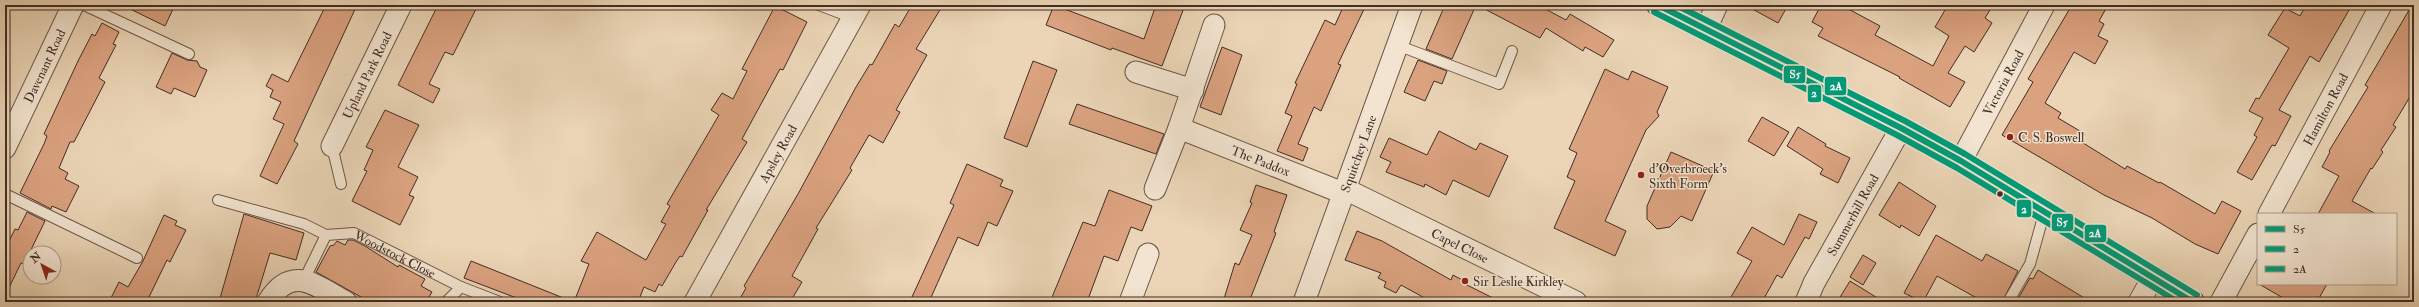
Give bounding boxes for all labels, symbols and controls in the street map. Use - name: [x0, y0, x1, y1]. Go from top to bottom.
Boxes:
- street label: Davenant Road: [21, 26, 70, 106]
- street label: Upland Park Road: [339, 29, 396, 122]
- street label: Victoria Road: [1980, 47, 2028, 118]
- line badge: S5: [1783, 65, 1806, 84]
- text: S5: [1790, 68, 1801, 81]
- street label: Hamilton Road: [2300, 70, 2352, 149]
- line badge: 2A: [1824, 76, 1847, 96]
- text: 2A: [1830, 80, 1843, 93]
- line badge: 2: [1807, 84, 1822, 103]
- text: 2: [1811, 87, 1817, 100]
- street label: Squitchey Lane: [1338, 112, 1381, 195]
- street label: Apsley Road: [755, 122, 801, 186]
- place label: C. S. Boswell: [2018, 130, 2085, 146]
- marker: C. S. Boswell: [2005, 132, 2015, 142]
- street label: The Paddox: [1229, 142, 1292, 180]
- place label: d'Overbroeck's Sixth Form: [1649, 161, 1727, 192]
- marker: d'Overbroeck's Sixth Form: [1636, 170, 1646, 180]
- street label: Summerhill Road: [1824, 171, 1883, 259]
- unlabelled marker: [1995, 189, 2005, 199]
- line badge: 2: [2016, 199, 2032, 218]
- text: 2: [2021, 203, 2027, 216]
- line badge: S5: [2051, 213, 2074, 232]
- legend: [2257, 213, 2397, 285]
- text: S5: [2057, 216, 2068, 229]
- text: S5: [2293, 222, 2306, 237]
- line badge: 2A: [2084, 224, 2107, 243]
- street label: Capel Close: [1428, 225, 1491, 267]
- street label: Woodstock Close: [350, 227, 439, 282]
- text: 2A: [2089, 227, 2102, 240]
- text: 2: [2293, 242, 2299, 257]
- north arrow: [22, 245, 62, 285]
- text: N: [27, 249, 45, 267]
- text: 2A: [2293, 262, 2307, 277]
- place label: Sir Leslie Kirkley: [1473, 274, 1564, 291]
- marker: Sir Leslie Kirkley: [1460, 276, 1470, 286]

